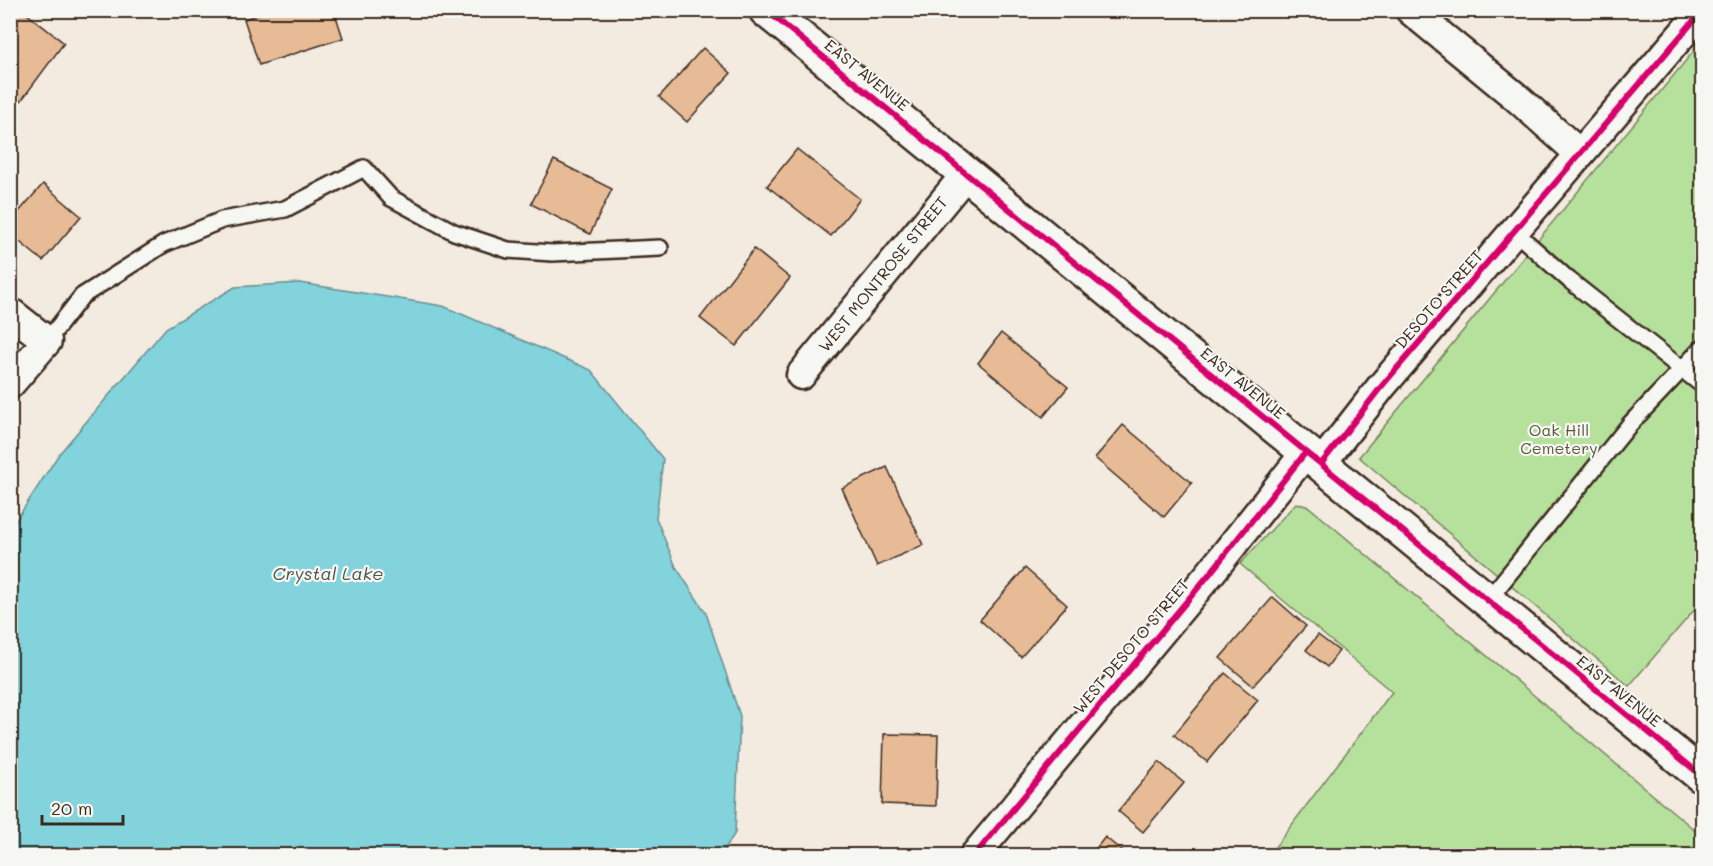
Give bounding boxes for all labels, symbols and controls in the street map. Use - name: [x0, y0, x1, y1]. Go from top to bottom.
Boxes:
- street label: EAST AVENUE: [821, 34, 914, 115]
- street label: WEST MONTROSE STREET: [813, 192, 952, 356]
- street label: DESOTO STREET: [1390, 245, 1487, 352]
- street label: EAST AVENUE: [1197, 342, 1290, 423]
- park label: Oak Hill Cemetery: [1520, 419, 1598, 458]
- water label: Crystal Lake: [273, 561, 383, 585]
- street label: WEST DESOTO STREET: [1068, 574, 1193, 718]
- street label: EAST AVENUE: [1573, 650, 1666, 731]
- scale bar: [42, 788, 123, 826]
- text: 20 m: [51, 796, 92, 820]

